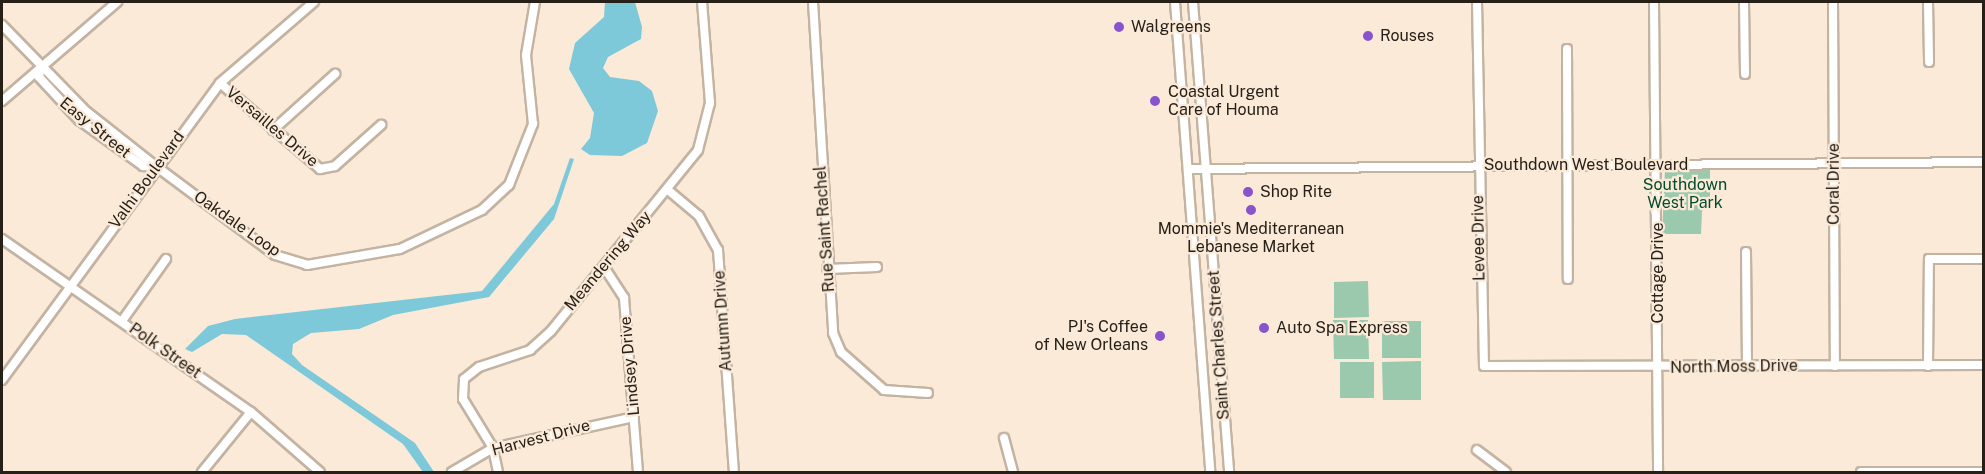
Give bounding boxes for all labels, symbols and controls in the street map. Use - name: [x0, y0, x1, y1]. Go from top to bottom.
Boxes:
- place label: Walgreens: [1131, 17, 1211, 37]
- marker: Walgreens: [1112, 20, 1126, 34]
- place label: Rouses: [1380, 26, 1434, 46]
- marker: Rouses: [1361, 29, 1375, 43]
- place label: Coastal Urgent Care of Houma: [1168, 82, 1279, 120]
- street label: Versailles Drive: [222, 83, 322, 171]
- marker: Coastal Urgent Care of Houma: [1146, 92, 1164, 110]
- street label: Easy Street: [56, 94, 134, 162]
- street label: Valhi Boulevard: [105, 128, 189, 232]
- street label: Coral Drive: [1824, 143, 1844, 225]
- street label: Southdown West Boulevard: [1483, 155, 1689, 175]
- street label: Rue Saint Rachel: [811, 165, 839, 293]
- park label: Southdown West Park: [1643, 175, 1727, 213]
- place label: Shop Rite: [1260, 182, 1332, 202]
- marker: Shop Rite: [1241, 185, 1255, 199]
- street label: Oakdale Loop: [190, 187, 284, 261]
- street label: Levee Drive: [1469, 195, 1489, 281]
- marker: Mommie's Mediterranean Lebanese Market: [1244, 203, 1258, 217]
- street label: Meandering Way: [561, 207, 655, 315]
- place label: Mommie's Mediterranean Lebanese Market: [1158, 219, 1344, 257]
- street label: Cottage Drive: [1648, 222, 1668, 324]
- street label: Saint Charles Street: [1204, 269, 1234, 421]
- street label: Autumn Drive: [710, 270, 736, 372]
- street label: Lindsey Drive: [616, 315, 644, 417]
- place label: PJ's Coffee of New Orleans: [1034, 317, 1148, 355]
- place label: Auto Spa Express: [1276, 318, 1408, 338]
- street label: Polk Street: [125, 319, 205, 383]
- marker: Auto Spa Express: [1257, 321, 1271, 335]
- marker: PJ's Coffee of New Orleans: [1153, 329, 1167, 343]
- street label: North Moss Drive: [1670, 356, 1798, 378]
- street label: Harvest Drive: [490, 416, 592, 460]

